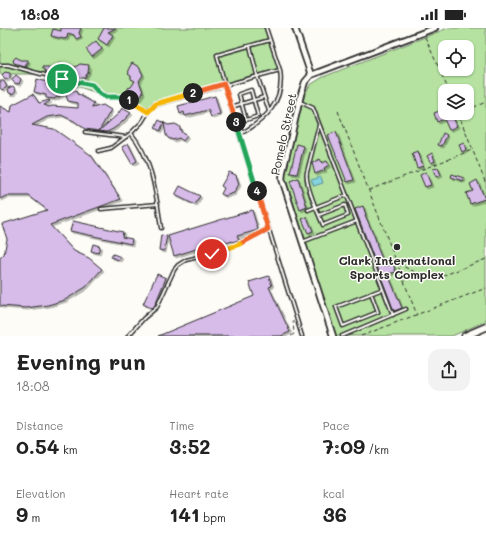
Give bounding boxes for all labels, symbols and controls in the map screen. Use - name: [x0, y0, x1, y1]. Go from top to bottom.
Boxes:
- text: 18:08: [20, 4, 60, 24]
- map controls: [438, 40, 474, 120]
- button: locate: [438, 40, 474, 76]
- pin: [45, 62, 79, 96]
- icon: arrive: [51, 68, 73, 90]
- pin: 2: [183, 83, 203, 103]
- button: layers: [438, 84, 474, 120]
- text: 2: [190, 85, 196, 100]
- pin: 1: [119, 90, 139, 110]
- street label: Pomelo Street: [266, 91, 300, 177]
- text: 1: [127, 92, 131, 107]
- pin: 3: [226, 112, 246, 132]
- text: 3: [233, 114, 239, 129]
- pin: 4: [247, 181, 267, 201]
- text: 4: [254, 183, 260, 198]
- pin: [195, 237, 229, 271]
- marker: Clark International Sports Complex: [392, 242, 402, 252]
- icon: check: [201, 243, 223, 265]
- place label: Clark International Sports Complex: [339, 252, 455, 282]
- text: Evening run: [16, 347, 146, 376]
- button: share: [428, 349, 470, 391]
- text: 18:08: [16, 377, 50, 394]
- text: Distance: [16, 418, 63, 433]
- text: Time: [169, 418, 194, 433]
- text: Pace: [323, 418, 350, 433]
- text: 0.54: [16, 433, 59, 459]
- text: 3:52: [169, 433, 211, 459]
- text: 7:09: [323, 433, 365, 459]
- text: km: [59, 442, 78, 457]
- text: /km: [365, 442, 389, 457]
- text: Elevation: [16, 486, 65, 501]
- text: Heart rate: [169, 486, 229, 501]
- text: kcal: [323, 486, 345, 501]
- text: 9: [16, 501, 28, 527]
- text: 141: [169, 501, 200, 527]
- text: 36: [323, 501, 347, 527]
- text: m: [28, 510, 40, 525]
- text: bpm: [200, 510, 226, 525]

